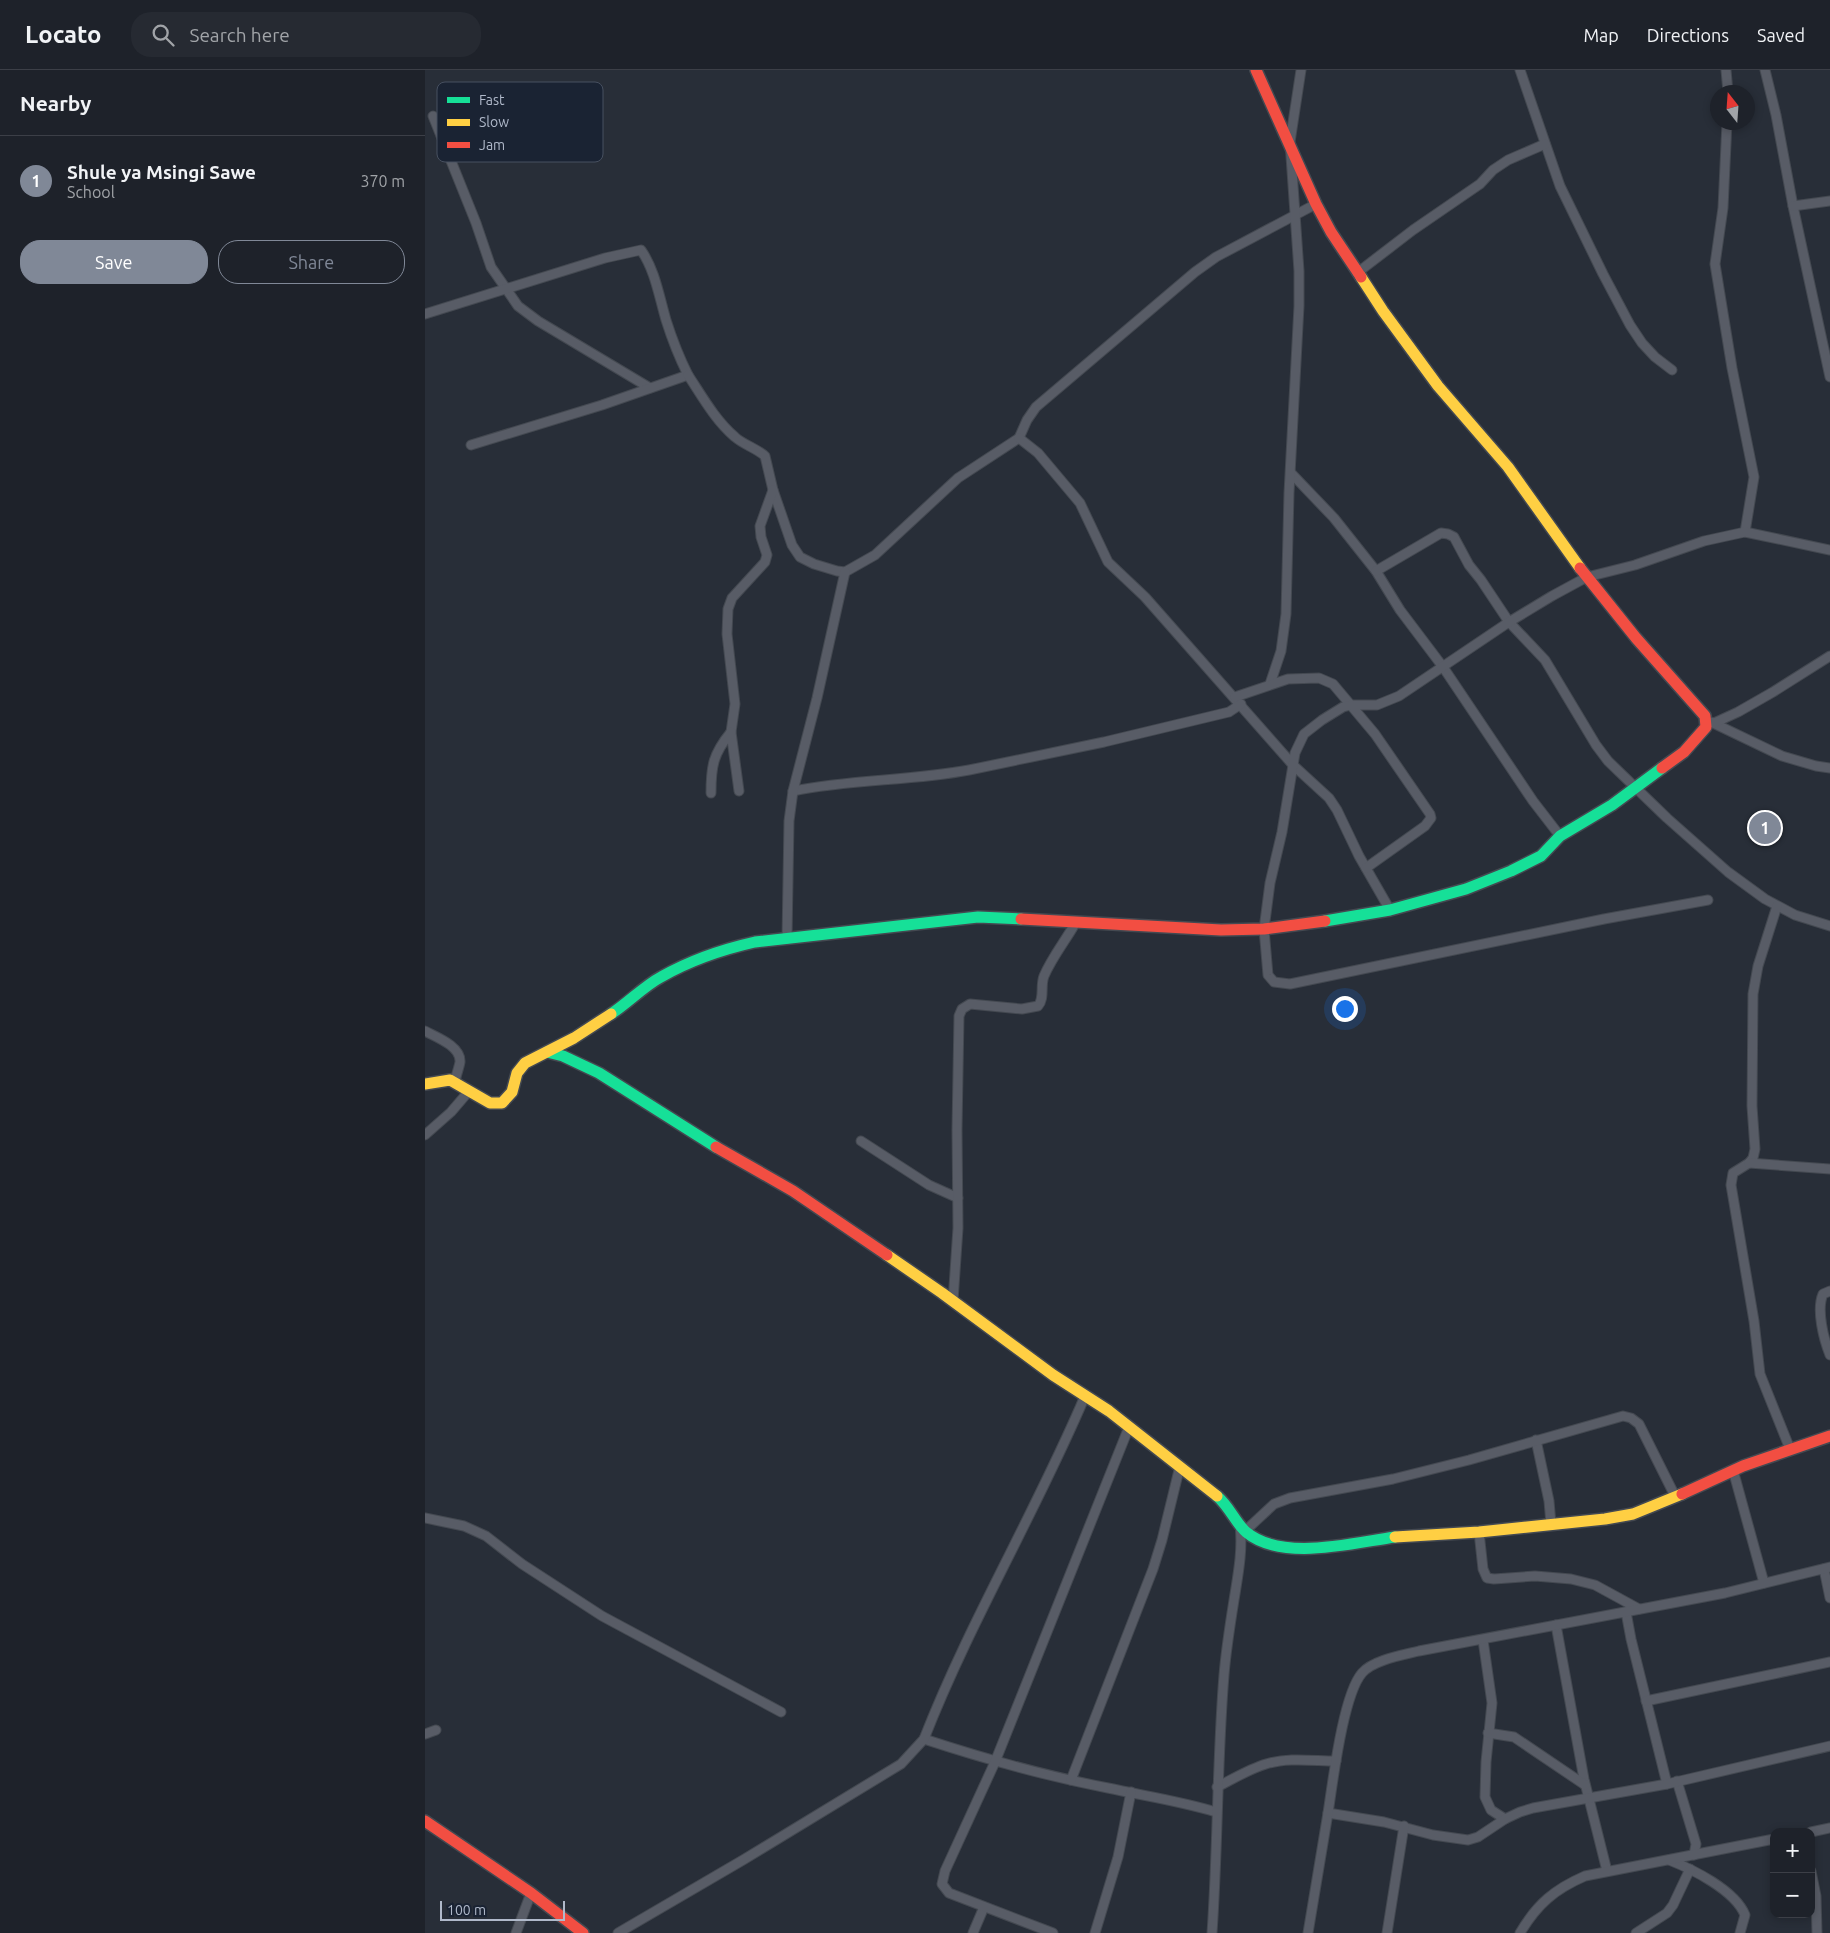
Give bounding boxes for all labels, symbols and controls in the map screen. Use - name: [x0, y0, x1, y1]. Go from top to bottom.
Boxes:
- search box: [131, 12, 481, 57]
- text: Locato: [25, 21, 101, 48]
- icon: search: [149, 21, 177, 49]
- text: Search here: [189, 24, 290, 46]
- text: Map: [1583, 25, 1619, 45]
- text: Directions: [1647, 25, 1729, 45]
- text: Saved: [1757, 25, 1805, 45]
- legend: [437, 82, 603, 162]
- north arrow: [1710, 85, 1755, 130]
- text: Nearby: [20, 91, 91, 115]
- text: Fast: [479, 92, 505, 108]
- text: Slow: [479, 114, 509, 130]
- text: Jam: [479, 137, 505, 153]
- text: Shule ya Msingi Sawe: [67, 161, 256, 183]
- text: 1: [31, 172, 41, 190]
- text: 370 m: [360, 172, 405, 190]
- text: School: [67, 183, 115, 201]
- button: Save: [20, 240, 208, 284]
- button: Share: [218, 240, 405, 284]
- pin: 1: [1749, 809, 1781, 847]
- your location: [1332, 996, 1358, 1022]
- map controls: [1770, 1828, 1815, 1918]
- button: +: [1770, 1828, 1815, 1873]
- button: −: [1770, 1873, 1815, 1918]
- scale bar: [440, 1898, 565, 1921]
- text: 100 m: [447, 1902, 486, 1918]

